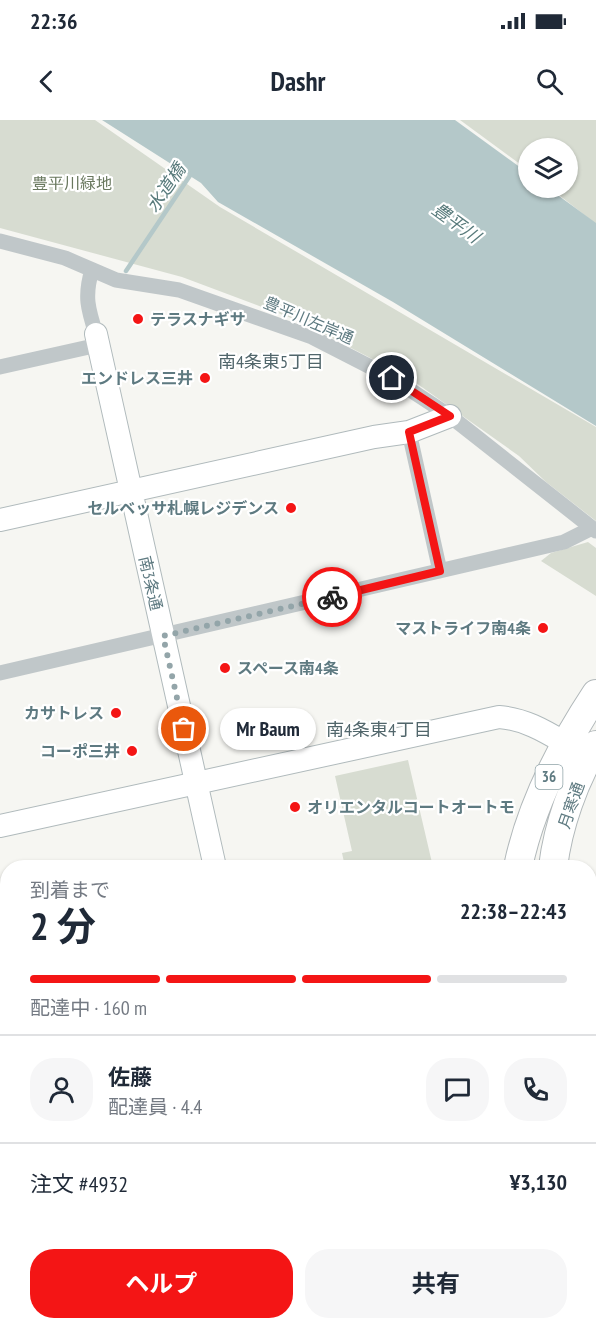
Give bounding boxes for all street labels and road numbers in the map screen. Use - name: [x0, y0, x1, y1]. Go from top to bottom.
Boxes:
- street label: 豊平川左岸通: [261, 292, 357, 348]
- street label: 南3条通: [135, 554, 167, 612]
- road number: 36: [536, 765, 562, 789]
- street label: 月寒通: [554, 779, 588, 831]

